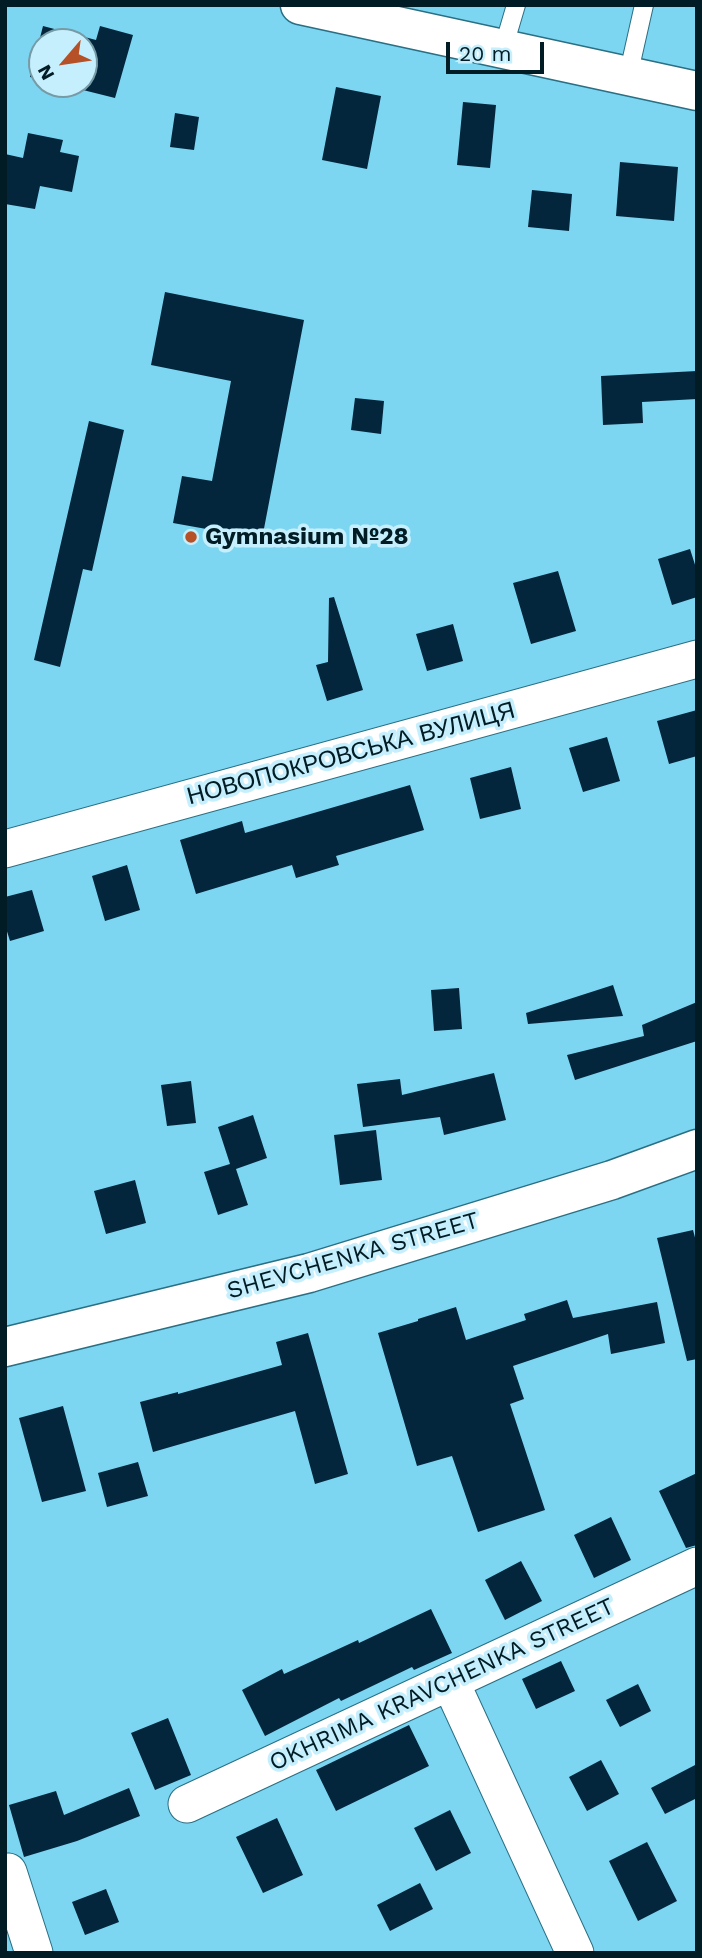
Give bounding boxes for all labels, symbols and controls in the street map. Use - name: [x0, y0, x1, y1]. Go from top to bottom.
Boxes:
- north arrow: [28, 28, 98, 98]
- scale bar: [450, 28, 548, 72]
- text: 20 m: [459, 41, 511, 66]
- text: N: [32, 61, 59, 84]
- place label: Gymnasium №28: [205, 523, 409, 551]
- marker: Gymnasium №28: [183, 529, 199, 545]
- street label: НОВОПОКРОВСЬКА ВУЛИЦЯ: [184, 696, 518, 812]
- street label: SHEVCHENKA STREET: [224, 1206, 482, 1306]
- street label: OKHRIMA KRAVCHENKA STREET: [265, 1592, 619, 1778]

